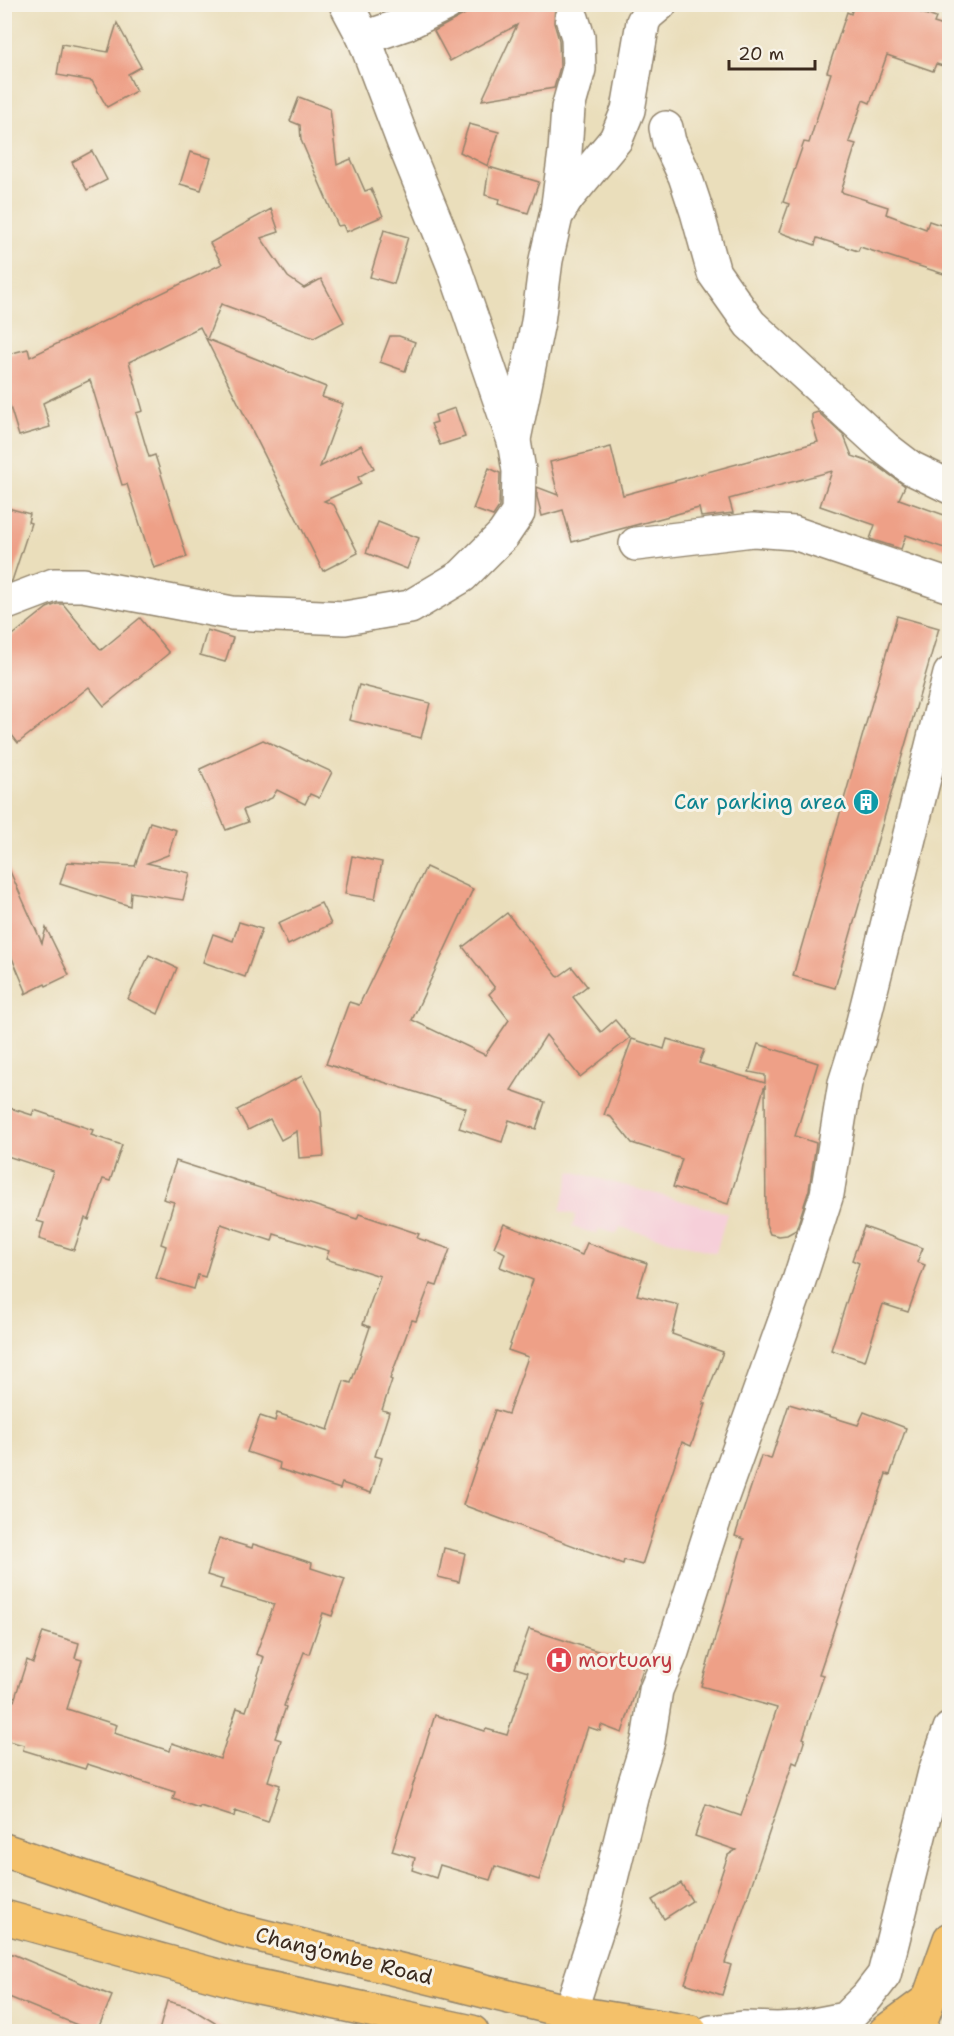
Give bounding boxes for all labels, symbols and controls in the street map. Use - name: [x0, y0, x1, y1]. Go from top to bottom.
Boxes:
- scale bar: [729, 33, 814, 71]
- text: 20 m: [738, 42, 784, 66]
- building icon: Car parking area: [851, 787, 881, 817]
- place label: Car parking area: [674, 788, 846, 816]
- hospital icon: mortuary: [544, 1645, 574, 1675]
- place label: mortuary: [578, 1646, 673, 1674]
- street label: Chang'ombe Road: [253, 1920, 435, 1992]

